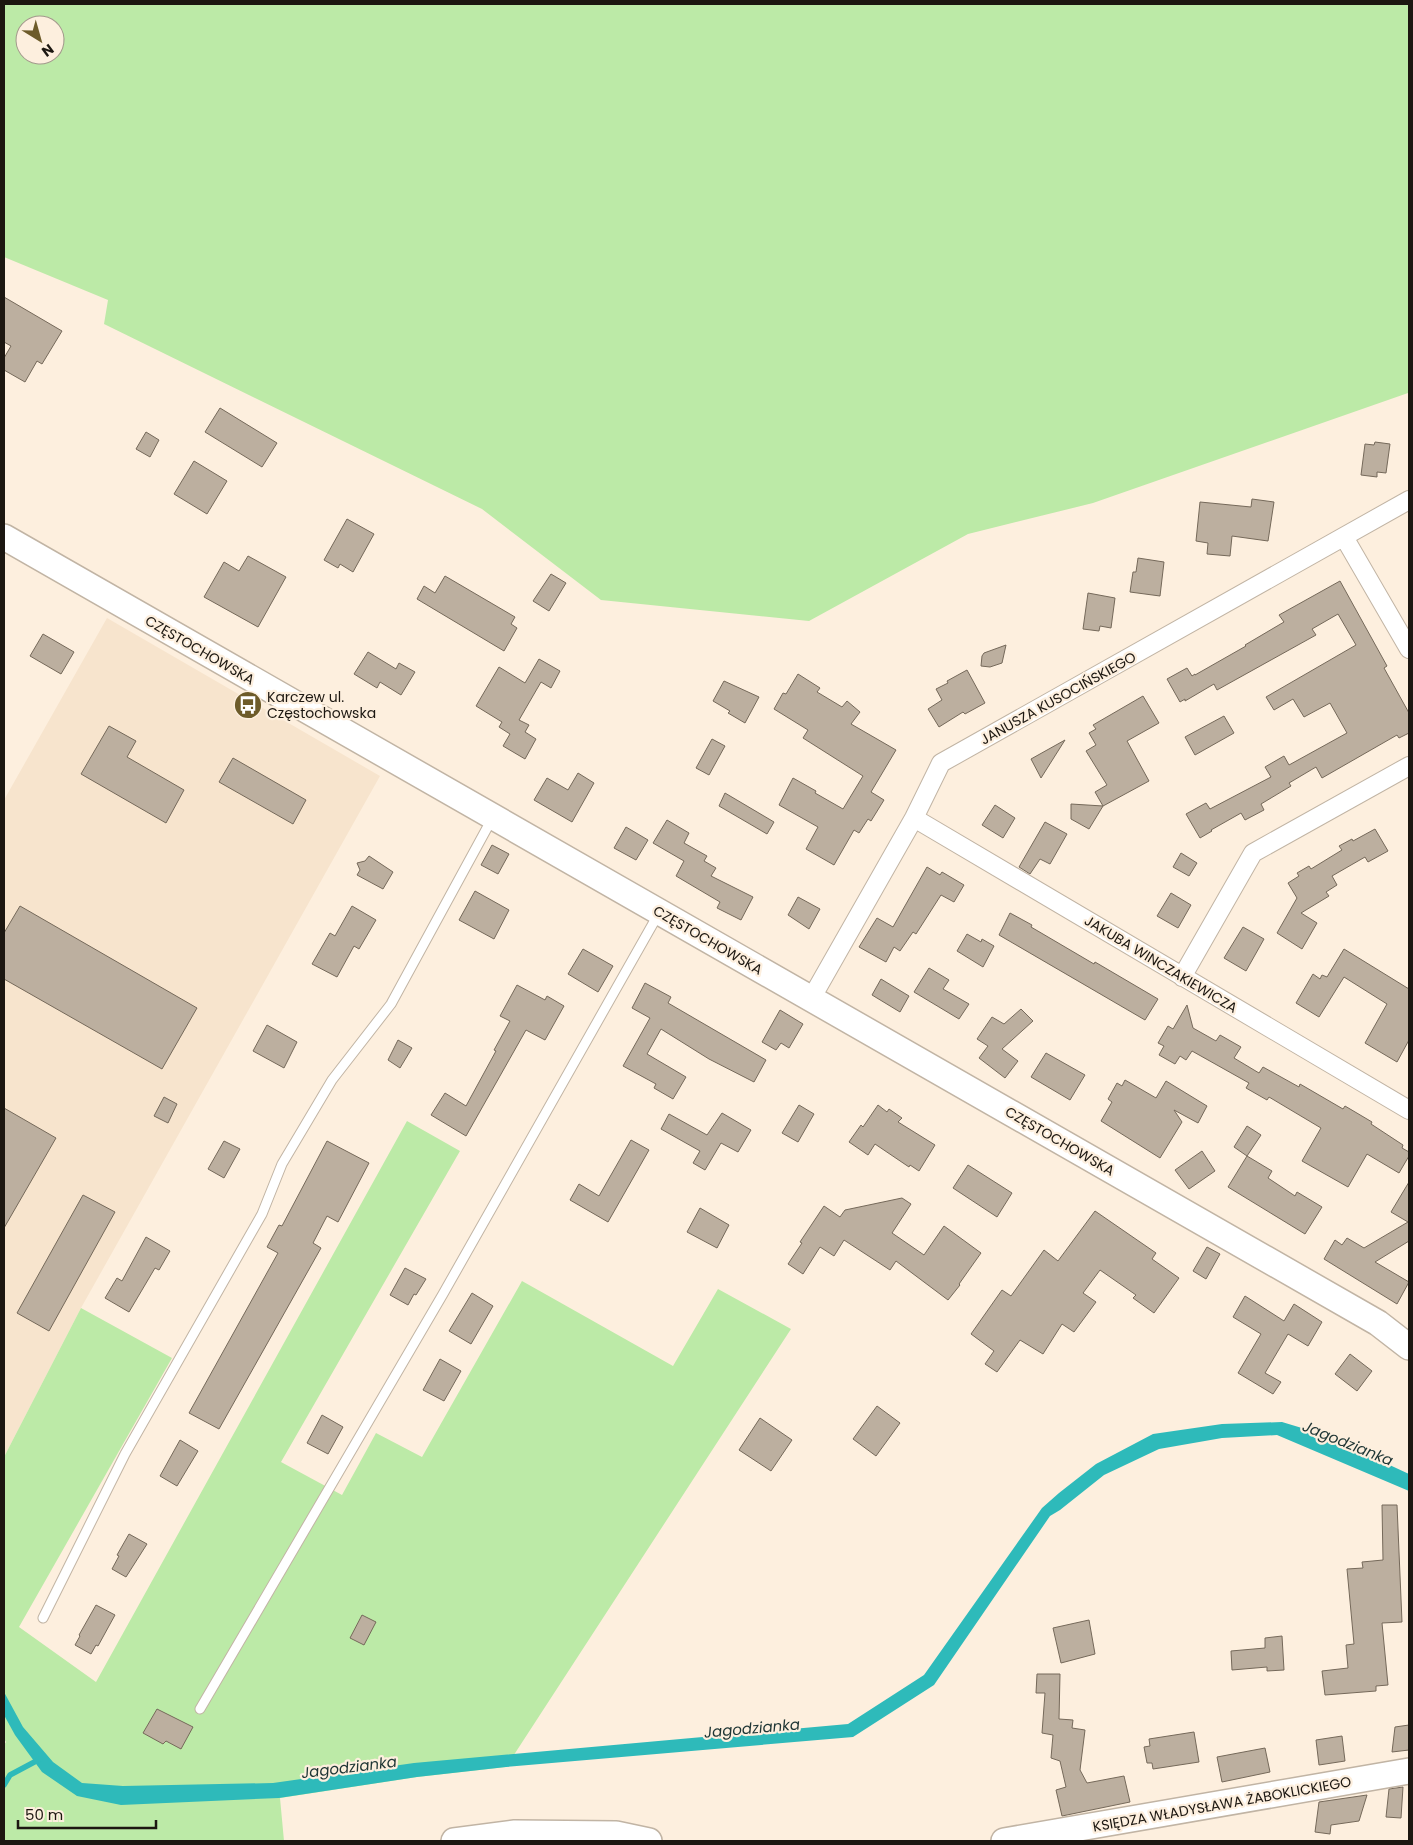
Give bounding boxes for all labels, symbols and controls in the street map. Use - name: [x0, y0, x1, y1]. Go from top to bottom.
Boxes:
- north arrow: [15, 15, 65, 65]
- text: N: [38, 39, 58, 62]
- street label: CZĘSTOCHOWSKA: [141, 610, 259, 690]
- street label: JANUSZA KUSOCIŃSKIEGO: [976, 647, 1140, 749]
- place label: Karczew ul. Częstochowska: [267, 687, 376, 723]
- bus stop icon: Karczew ul. Częstochowska: [233, 690, 263, 720]
- street label: CZĘSTOCHOWSKA: [649, 900, 767, 980]
- street label: JAKUBA WINCZAKIEWICZA: [1081, 910, 1241, 1018]
- street label: CZĘSTOCHOWSKA: [1001, 1101, 1119, 1181]
- water label: Jagodzianka: [1300, 1415, 1396, 1471]
- water label: Jagodzianka: [703, 1713, 801, 1743]
- water label: Jagodzianka: [300, 1751, 398, 1783]
- street label: KSIĘDZA WŁADYSŁAWA ŻABOKLICKIEGO: [1091, 1771, 1353, 1837]
- scale bar: [18, 1798, 155, 1830]
- text: 50 m: [25, 1804, 63, 1825]

